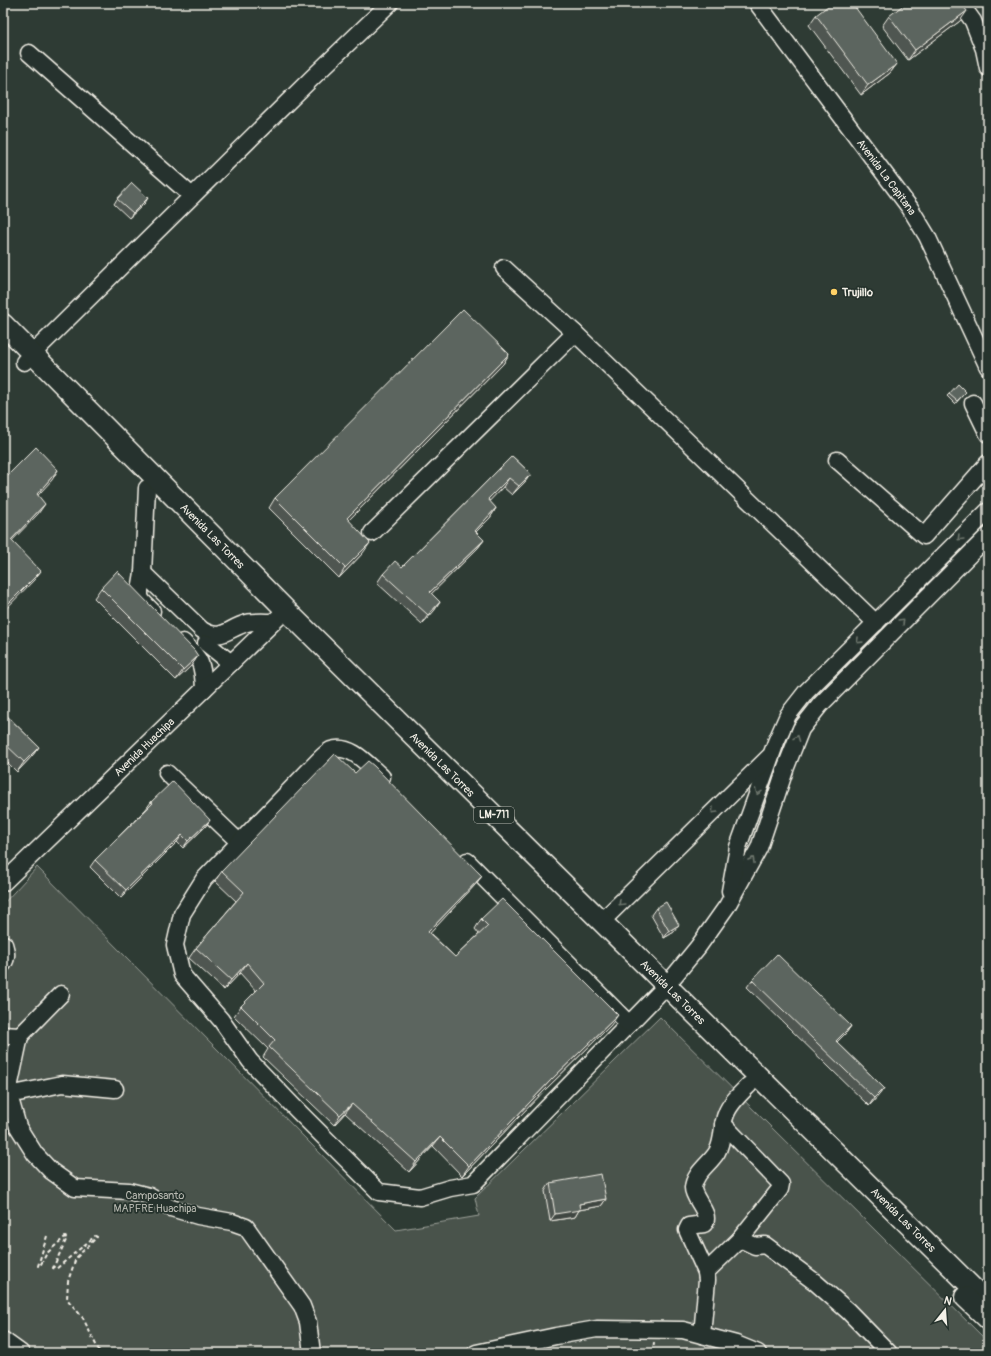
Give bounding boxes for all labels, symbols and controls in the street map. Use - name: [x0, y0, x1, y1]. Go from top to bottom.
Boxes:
- street label: Avenida La Capitana: [854, 136, 919, 217]
- place label: Trujillo: [841, 286, 873, 299]
- marker: Trujillo: [829, 287, 839, 297]
- street label: Avenida Las Torres: [178, 501, 248, 571]
- one-way arrow: [957, 533, 965, 541]
- one-way arrow: [897, 618, 905, 626]
- one-way arrow: [856, 636, 864, 643]
- street label: Avenida Huachipa: [111, 715, 177, 779]
- street label: Avenida Las Torres: [407, 729, 478, 799]
- one-way arrow: [793, 735, 801, 742]
- one-way arrow: [754, 789, 762, 796]
- one-way arrow: [711, 806, 719, 814]
- road number: LM-711: [474, 807, 514, 823]
- one-way arrow: [748, 857, 755, 864]
- one-way arrow: [618, 898, 626, 906]
- street label: Avenida Las Torres: [638, 957, 708, 1027]
- street label: Avenida Las Torres: [868, 1185, 939, 1254]
- park label: Camposanto MAPFRE Huachipa: [114, 1189, 196, 1215]
- north arrow: [925, 1290, 965, 1330]
- text: N: [942, 1294, 954, 1308]

